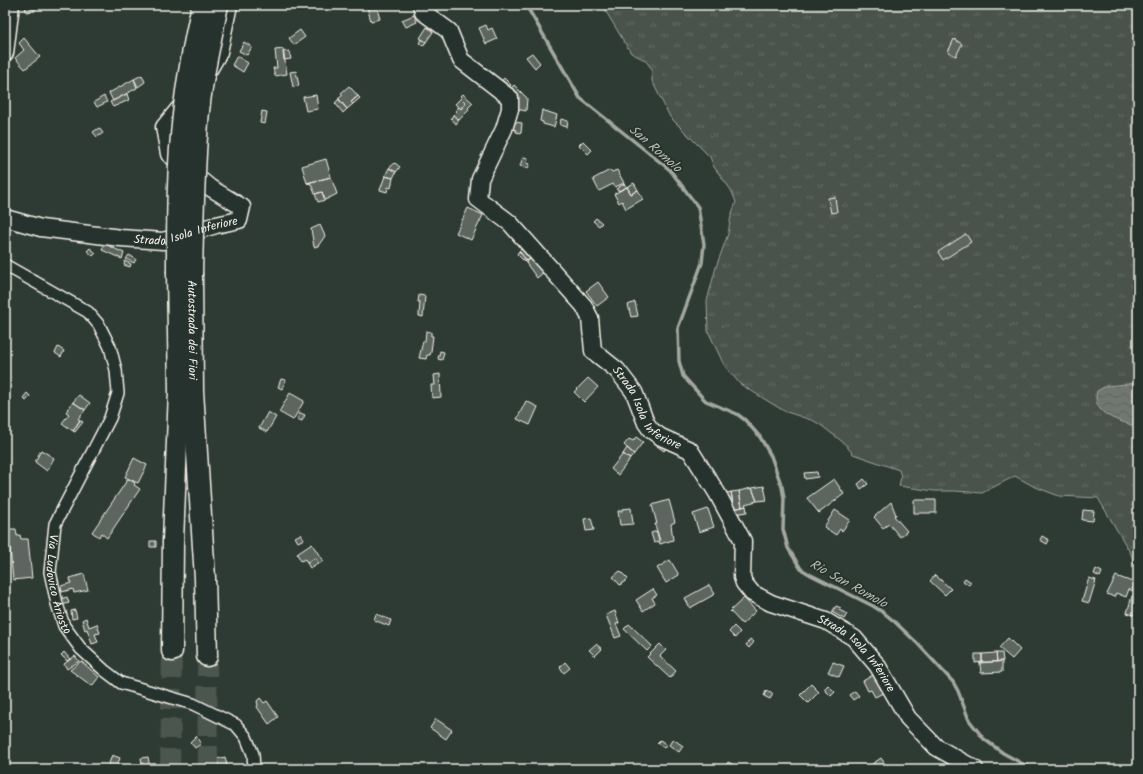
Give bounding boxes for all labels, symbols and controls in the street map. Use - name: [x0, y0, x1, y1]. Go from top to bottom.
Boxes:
- water label: San Romolo: [624, 120, 687, 179]
- street label: Strada Isola Inferiore: [133, 211, 240, 251]
- street label: Autostrada dei Fiori: [182, 280, 202, 381]
- street label: Strada Isola Inferiore: [607, 362, 685, 455]
- street label: Via Ludovico Ariosto: [40, 533, 76, 639]
- water label: Rio San Romolo: [806, 554, 892, 615]
- street label: Strada Isola Inferiore: [815, 610, 900, 696]

